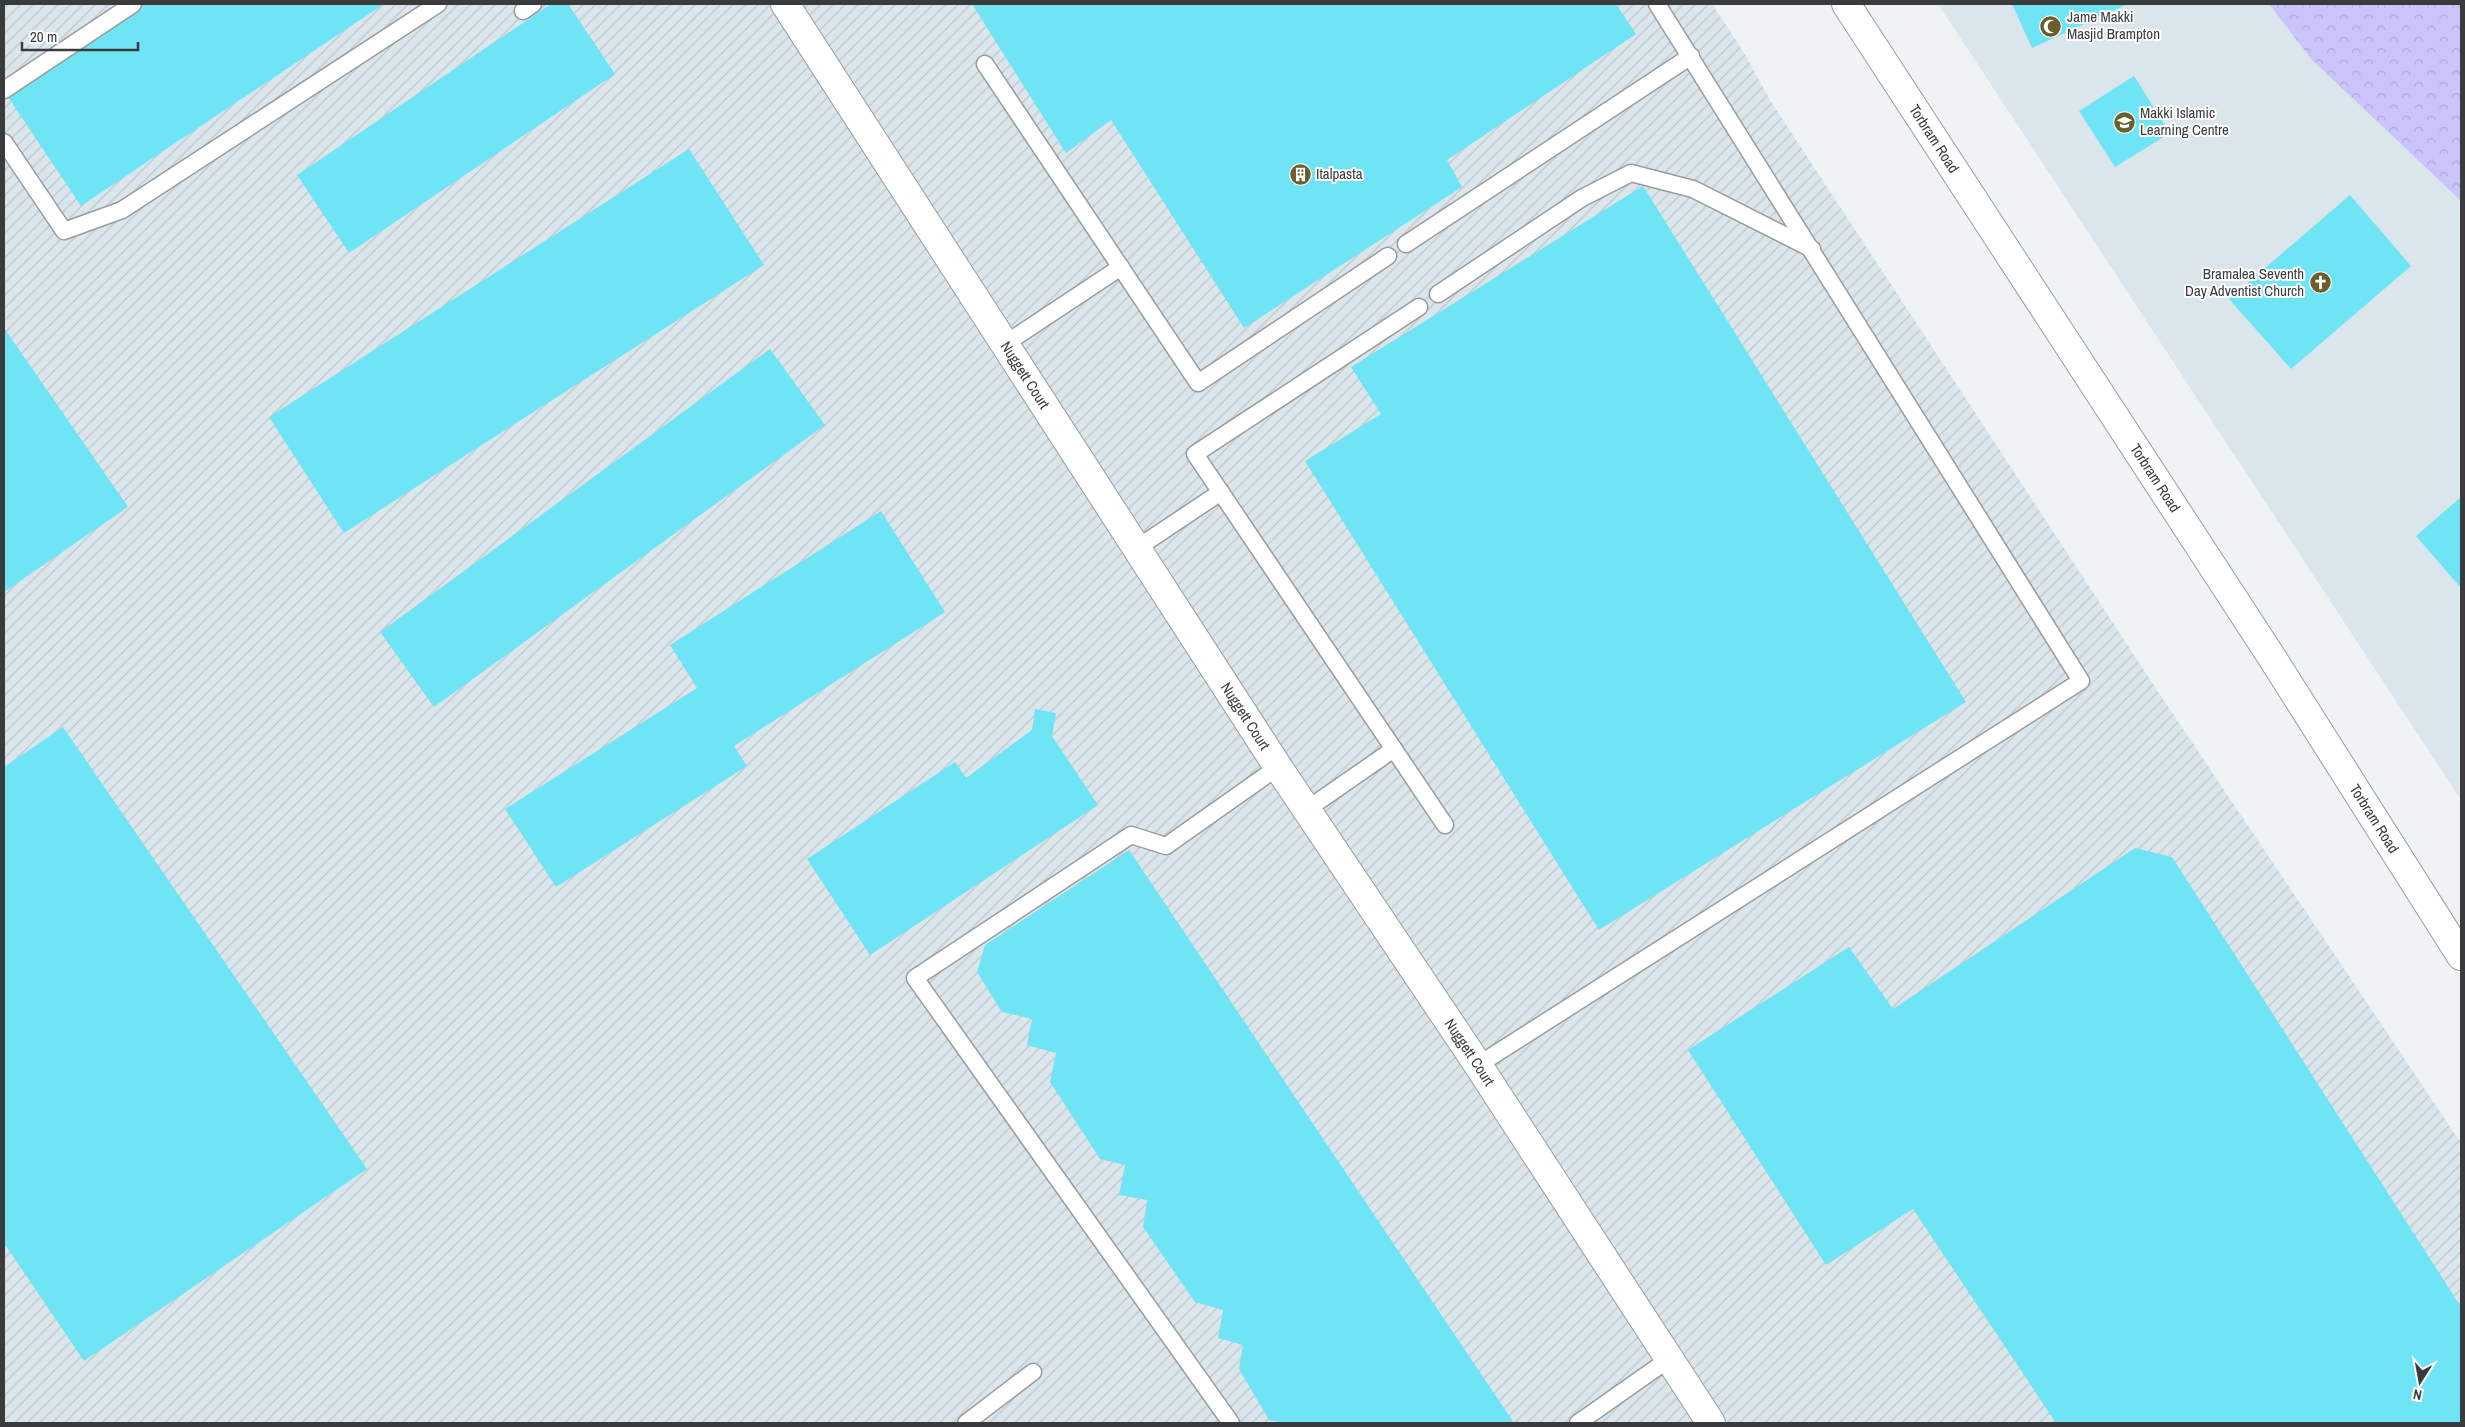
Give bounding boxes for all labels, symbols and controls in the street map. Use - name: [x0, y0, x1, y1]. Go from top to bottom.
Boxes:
- place label: Jame Makki Masjid Brampton: [2067, 6, 2160, 44]
- mosque icon: Jame Makki Masjid Brampton: [2039, 14, 2063, 38]
- scale bar: [22, 20, 139, 52]
- text: 20 m: [30, 26, 57, 47]
- street label: Torbram Road: [1904, 100, 1964, 177]
- place label: Makki Islamic Learning Centre: [2140, 102, 2229, 140]
- school or university icon: Makki Islamic Learning Centre: [2112, 110, 2136, 134]
- building icon: Italpasta: [1288, 162, 1312, 186]
- place label: Italpasta: [1316, 163, 1363, 184]
- place label: Bramalea Seventh Day Adventist Church: [2185, 263, 2304, 301]
- church icon: Bramalea Seventh Day Adventist Church: [2308, 271, 2332, 295]
- street label: Nuggett Court: [996, 337, 1055, 413]
- street label: Torbram Road: [2125, 439, 2186, 516]
- street label: Nuggett Court: [1216, 678, 1276, 754]
- street label: Torbram Road: [2345, 780, 2404, 857]
- street label: Nuggett Court: [1440, 1014, 1500, 1090]
- north arrow: [2395, 1357, 2445, 1407]
- text: N: [2412, 1385, 2423, 1404]

